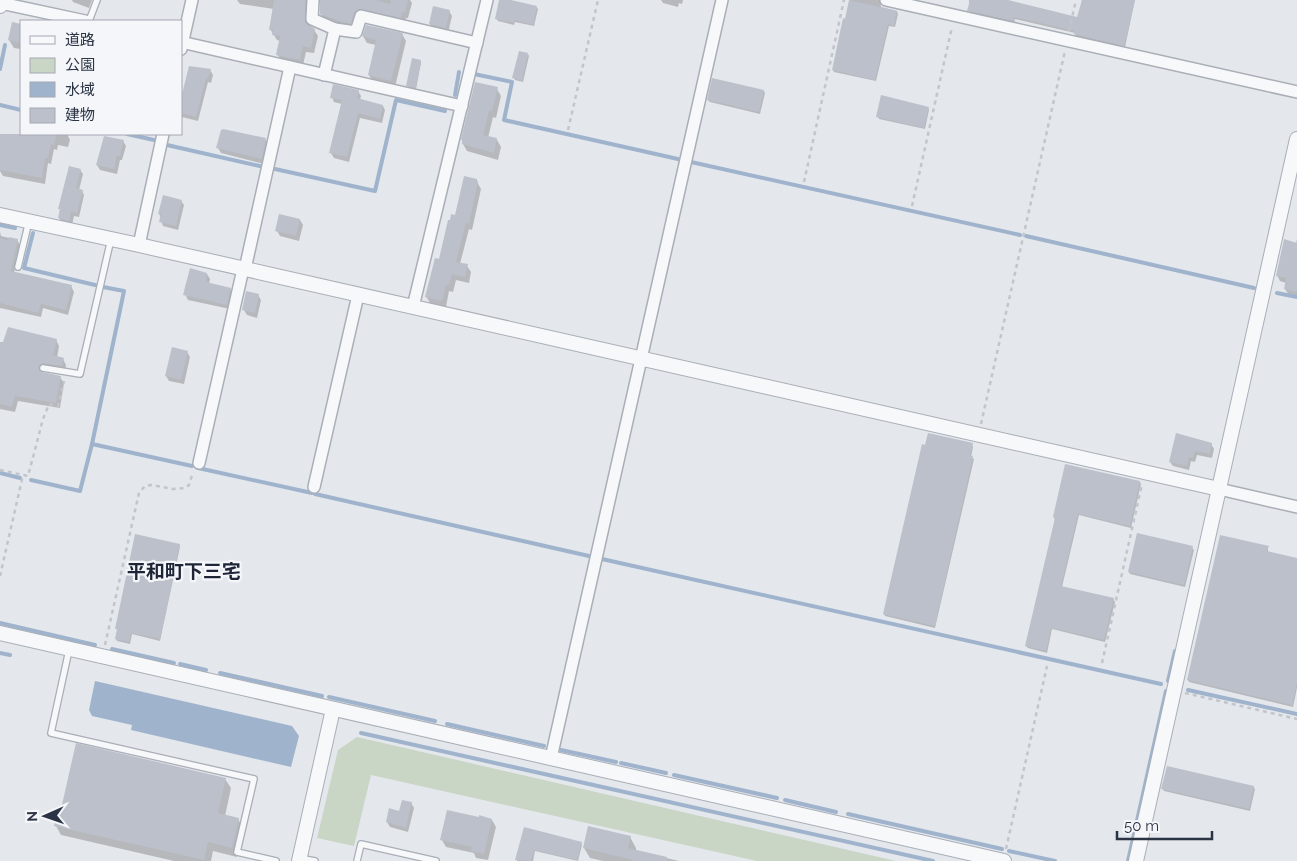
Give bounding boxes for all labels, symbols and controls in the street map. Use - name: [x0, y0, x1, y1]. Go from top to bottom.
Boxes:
- legend: [20, 20, 182, 135]
- text: 道路: [65, 31, 95, 49]
- text: 公園: [65, 56, 95, 74]
- text: 水域: [65, 81, 95, 99]
- text: 建物: [65, 106, 95, 124]
- district label: 平和町下三宅: [127, 560, 241, 582]
- north arrow: [20, 791, 70, 841]
- scale bar: [1117, 808, 1212, 840]
- text: N: [24, 811, 40, 822]
- text: 50 m: [1124, 817, 1159, 835]

